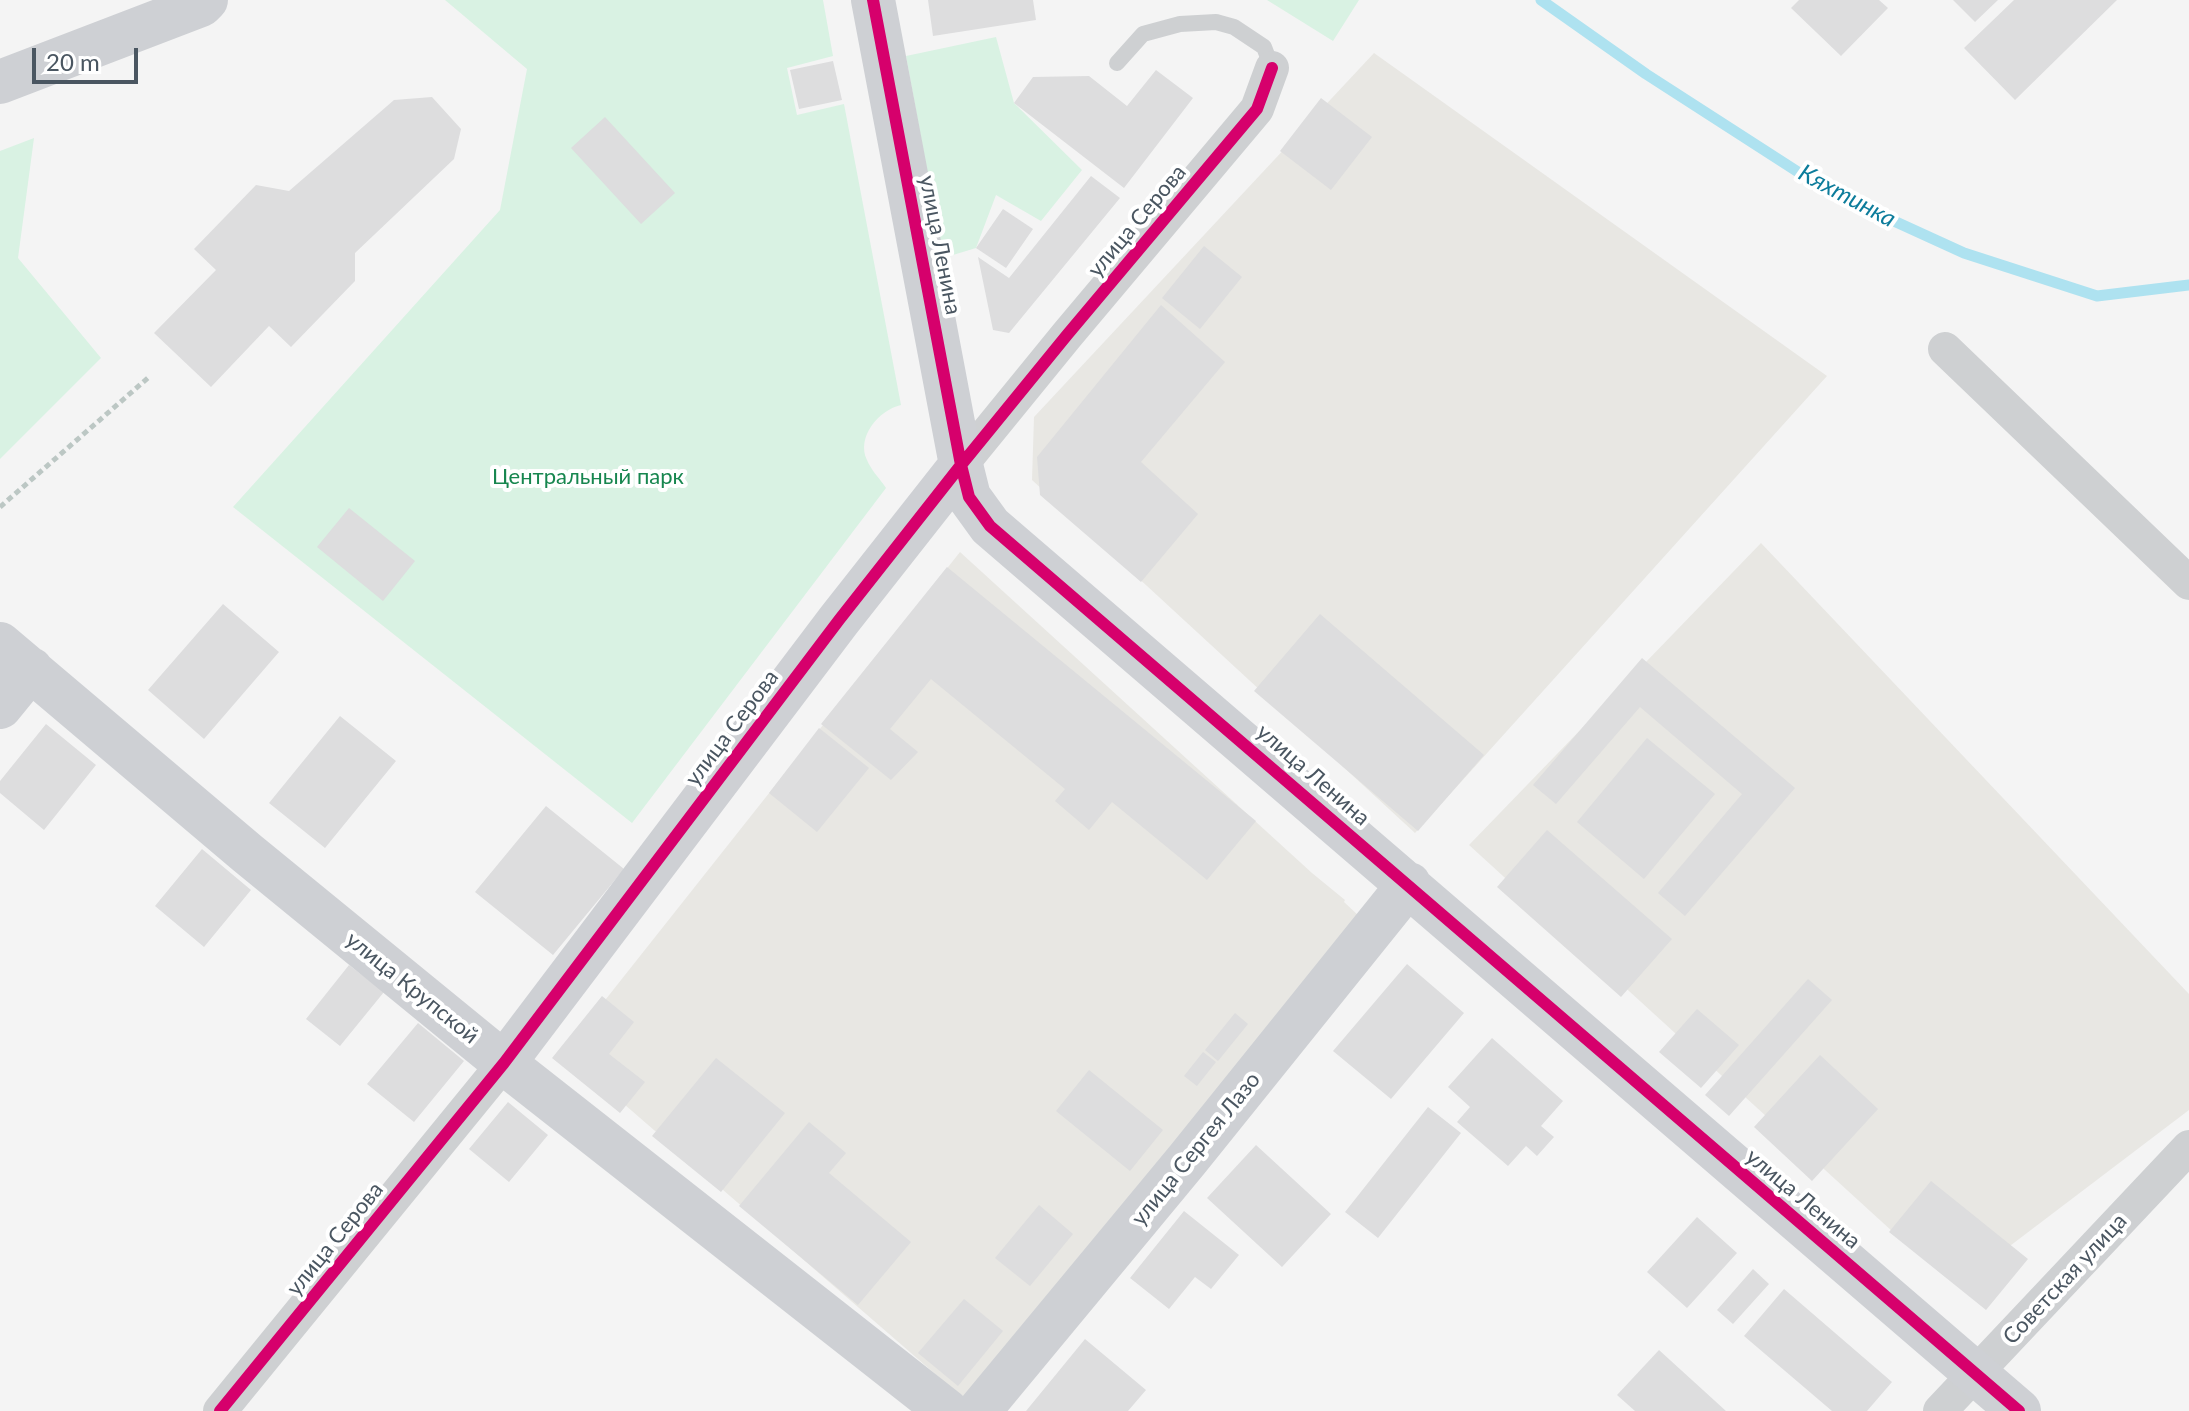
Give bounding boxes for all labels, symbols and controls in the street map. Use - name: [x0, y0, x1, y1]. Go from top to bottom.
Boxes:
- scale bar: [36, 32, 142, 82]
- text: 20 m: [46, 47, 100, 76]
- water label: Кяхтинка: [1794, 158, 1900, 234]
- street label: улица Серова: [1082, 159, 1192, 283]
- street label: улица Ленина: [914, 173, 966, 317]
- park label: Центральный парк: [492, 464, 684, 490]
- street label: улица Серова: [680, 665, 784, 791]
- street label: улица Ленина: [1251, 719, 1375, 831]
- street label: улица Крупской: [340, 927, 484, 1049]
- street label: улица Сергея Лазо: [1126, 1067, 1266, 1231]
- street label: улица Ленина: [1740, 1143, 1866, 1255]
- street label: улица Серова: [281, 1177, 389, 1301]
- street label: Советская улица: [1998, 1208, 2132, 1350]

